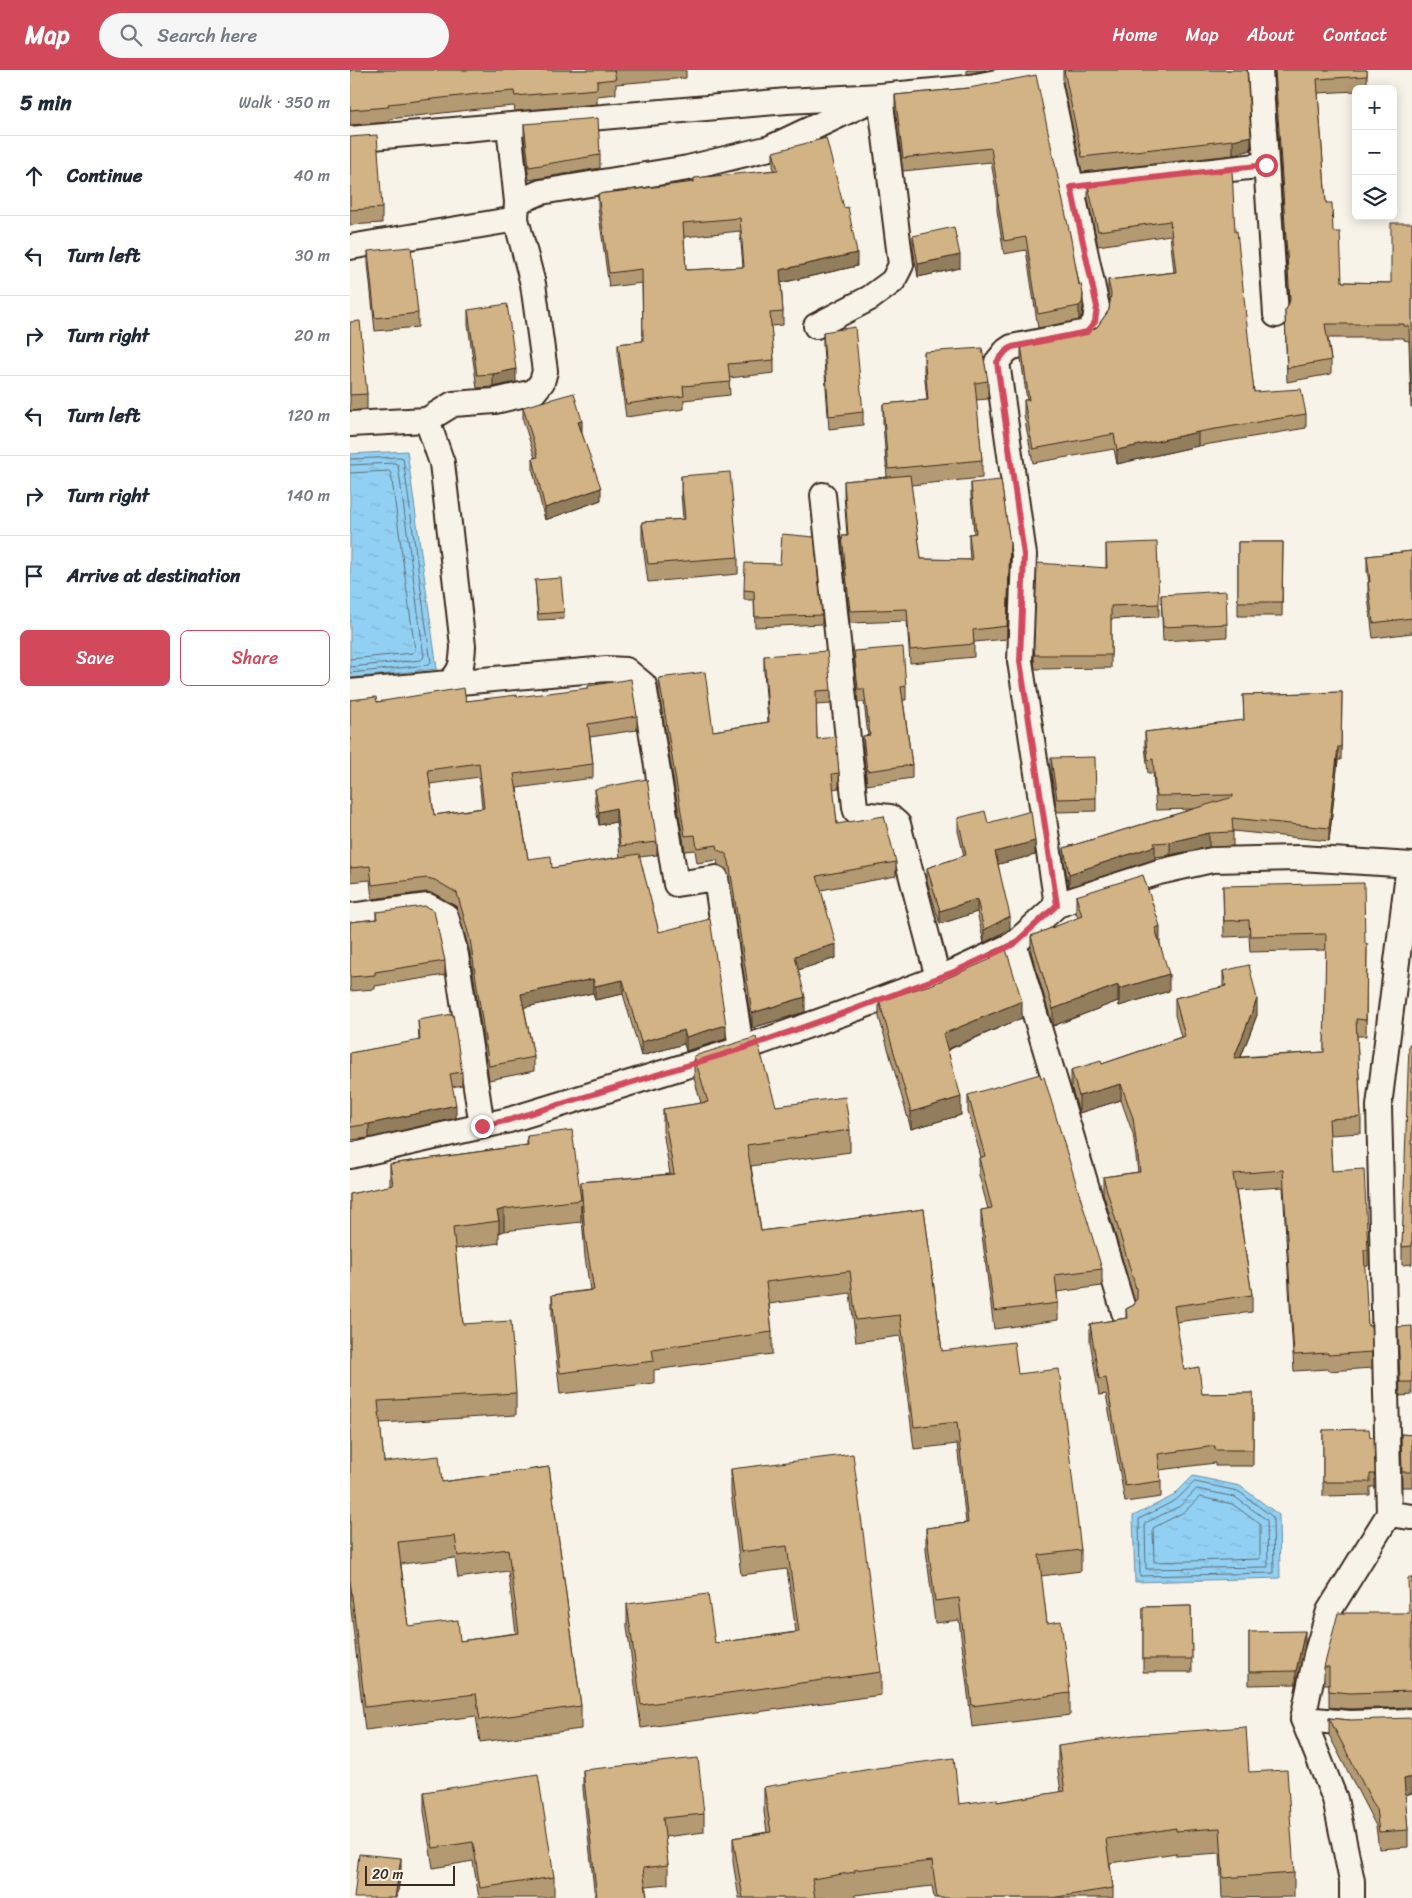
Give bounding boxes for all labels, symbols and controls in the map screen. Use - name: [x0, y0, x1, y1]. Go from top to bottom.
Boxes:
- search box: [99, 13, 449, 58]
- text: Map: [25, 14, 69, 56]
- text: Search here: [157, 19, 257, 52]
- text: Home: [1113, 19, 1158, 51]
- text: Map: [1186, 19, 1219, 51]
- text: About: [1247, 19, 1295, 51]
- text: Contact: [1323, 19, 1387, 51]
- icon: search: [117, 21, 145, 49]
- text: 5 min: [20, 84, 72, 122]
- map controls: [1352, 85, 1397, 220]
- button: +: [1352, 85, 1397, 130]
- text: Walk · 350 m: [239, 88, 330, 117]
- button: −: [1352, 130, 1397, 175]
- route start: [1255, 154, 1278, 177]
- text: Continue: [67, 159, 143, 192]
- text: 40 m: [293, 161, 330, 190]
- icon: ahead: [20, 162, 48, 190]
- button: layers: [1352, 175, 1397, 220]
- text: Turn left: [67, 239, 140, 272]
- text: 30 m: [295, 241, 330, 270]
- icon: left: [20, 242, 48, 270]
- text: Turn right: [67, 319, 149, 352]
- text: 20 m: [294, 321, 330, 350]
- icon: right: [20, 322, 48, 350]
- text: Turn left: [67, 399, 140, 432]
- text: 120 m: [287, 401, 330, 430]
- icon: left: [20, 402, 48, 430]
- text: Turn right: [67, 479, 149, 512]
- text: 140 m: [287, 481, 330, 510]
- icon: right: [20, 482, 48, 510]
- text: Arrive at destination: [67, 559, 240, 592]
- icon: arrive: [20, 562, 48, 590]
- button: Save: [20, 630, 170, 686]
- button: Share: [180, 630, 330, 686]
- route end: [471, 1115, 494, 1138]
- text: 20 m: [372, 1862, 403, 1887]
- scale bar: [365, 1863, 455, 1886]

